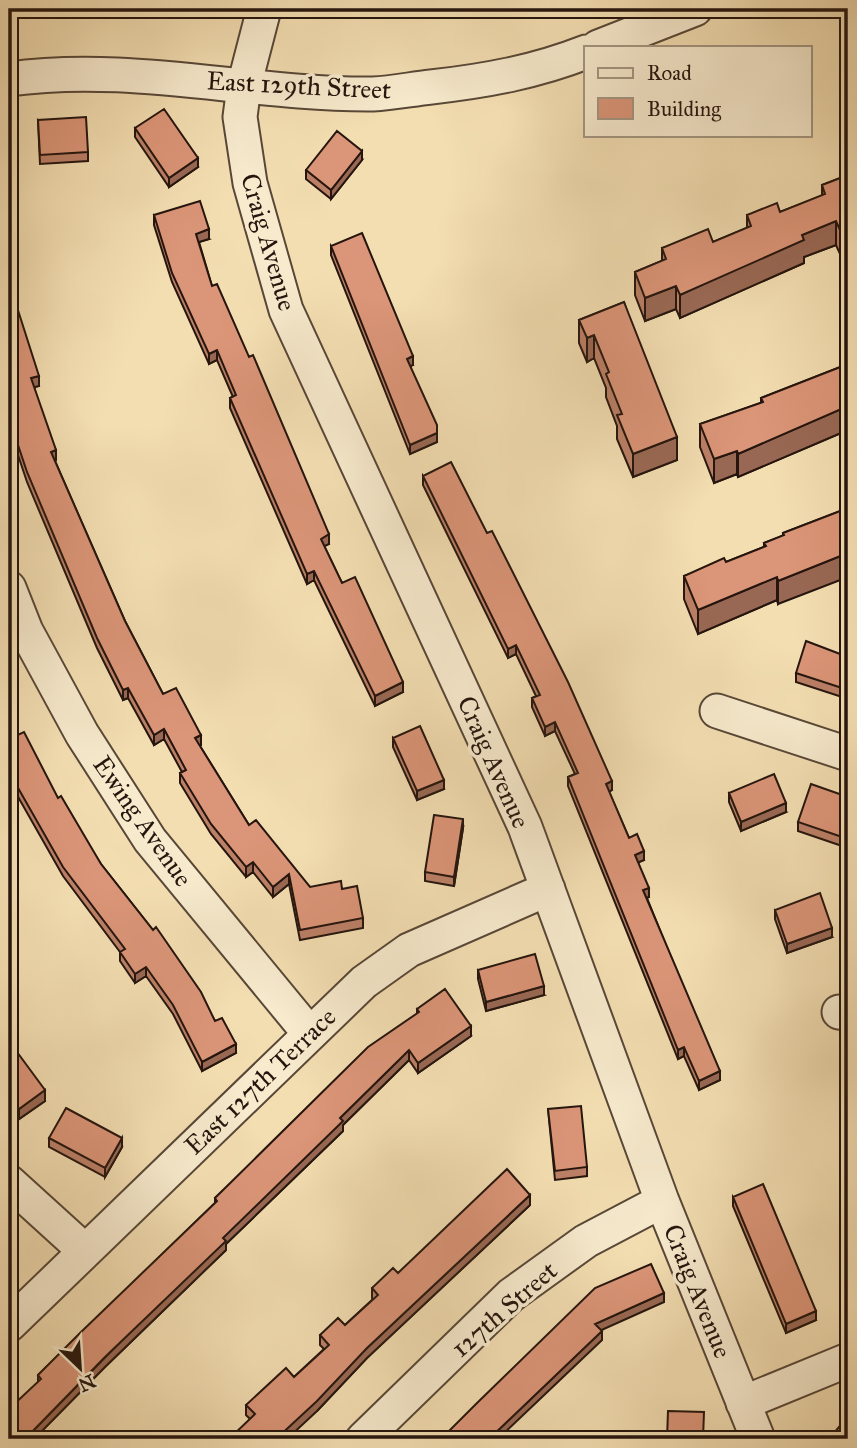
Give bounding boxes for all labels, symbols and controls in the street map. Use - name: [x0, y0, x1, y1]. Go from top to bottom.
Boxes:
- legend: [584, 46, 812, 136]
- text: Road: [647, 60, 692, 86]
- street label: East 129th Street: [206, 64, 392, 106]
- text: Building: [647, 96, 721, 122]
- street label: Craig Avenue: [234, 170, 304, 315]
- street label: Craig Avenue: [451, 691, 537, 833]
- street label: Ewing Avenue: [86, 749, 200, 893]
- street label: East 127th Terrace: [178, 1001, 343, 1161]
- street label: Craig Avenue: [657, 1219, 739, 1363]
- street label: 127th Street: [444, 1254, 564, 1364]
- north arrow: [46, 1332, 116, 1402]
- text: N: [75, 1369, 99, 1397]

